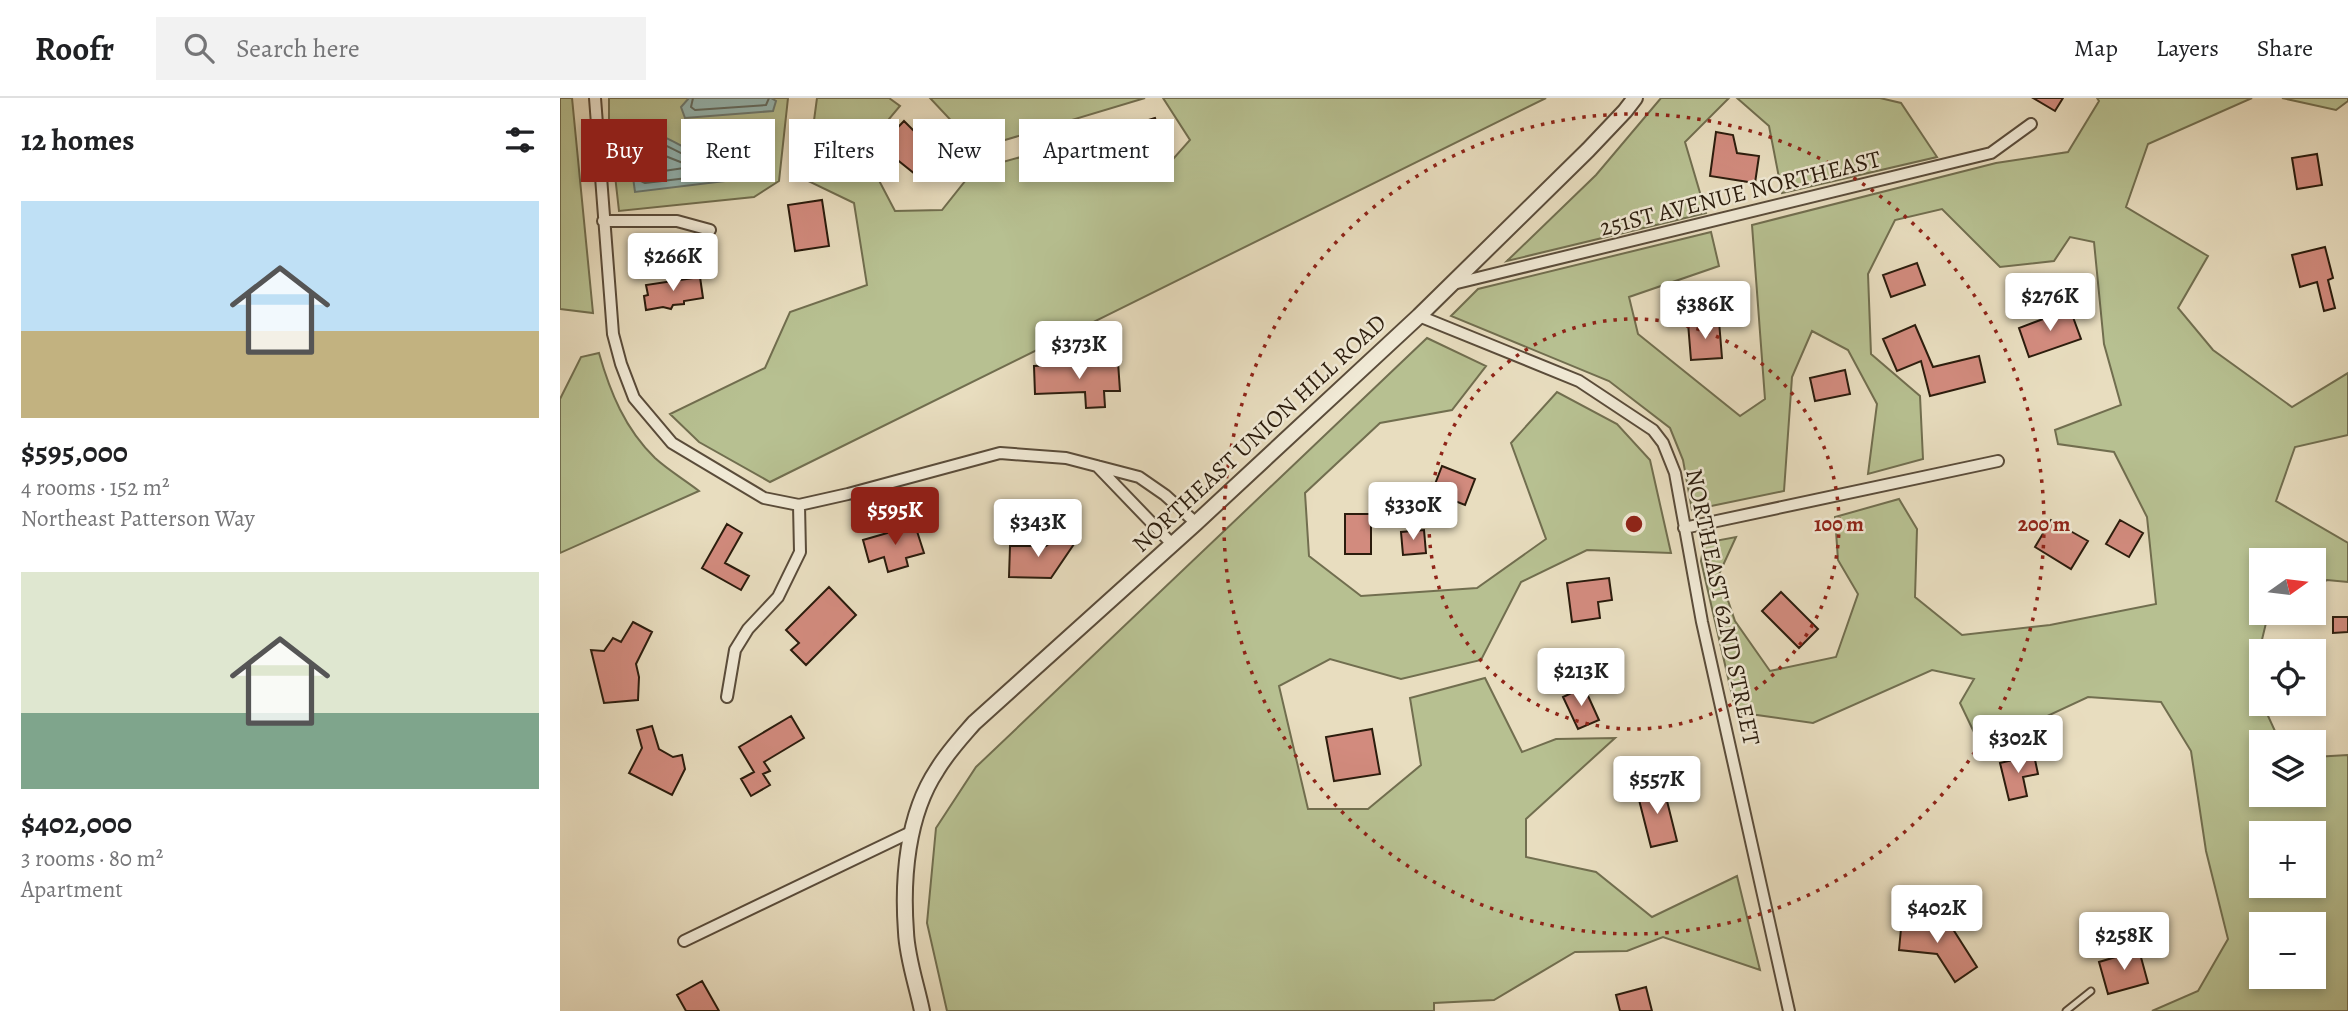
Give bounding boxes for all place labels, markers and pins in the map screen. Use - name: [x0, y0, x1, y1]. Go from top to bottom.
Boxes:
- pin: $266K: [624, 234, 722, 293]
- pin: $276K: [2001, 274, 2099, 333]
- pin: $386K: [1656, 282, 1754, 341]
- pin: $373K: [1030, 322, 1128, 381]
- pin: $330K: [1364, 482, 1462, 542]
- pin: $595K: [846, 488, 944, 547]
- pin: $343K: [989, 500, 1087, 559]
- centre of rings: [1622, 512, 1646, 536]
- pin: $213K: [1532, 648, 1630, 708]
- pin: $302K: [1969, 716, 2067, 775]
- pin: $557K: [1608, 756, 1706, 816]
- pin: $402K: [1888, 886, 1986, 945]
- pin: $258K: [2075, 912, 2173, 972]

